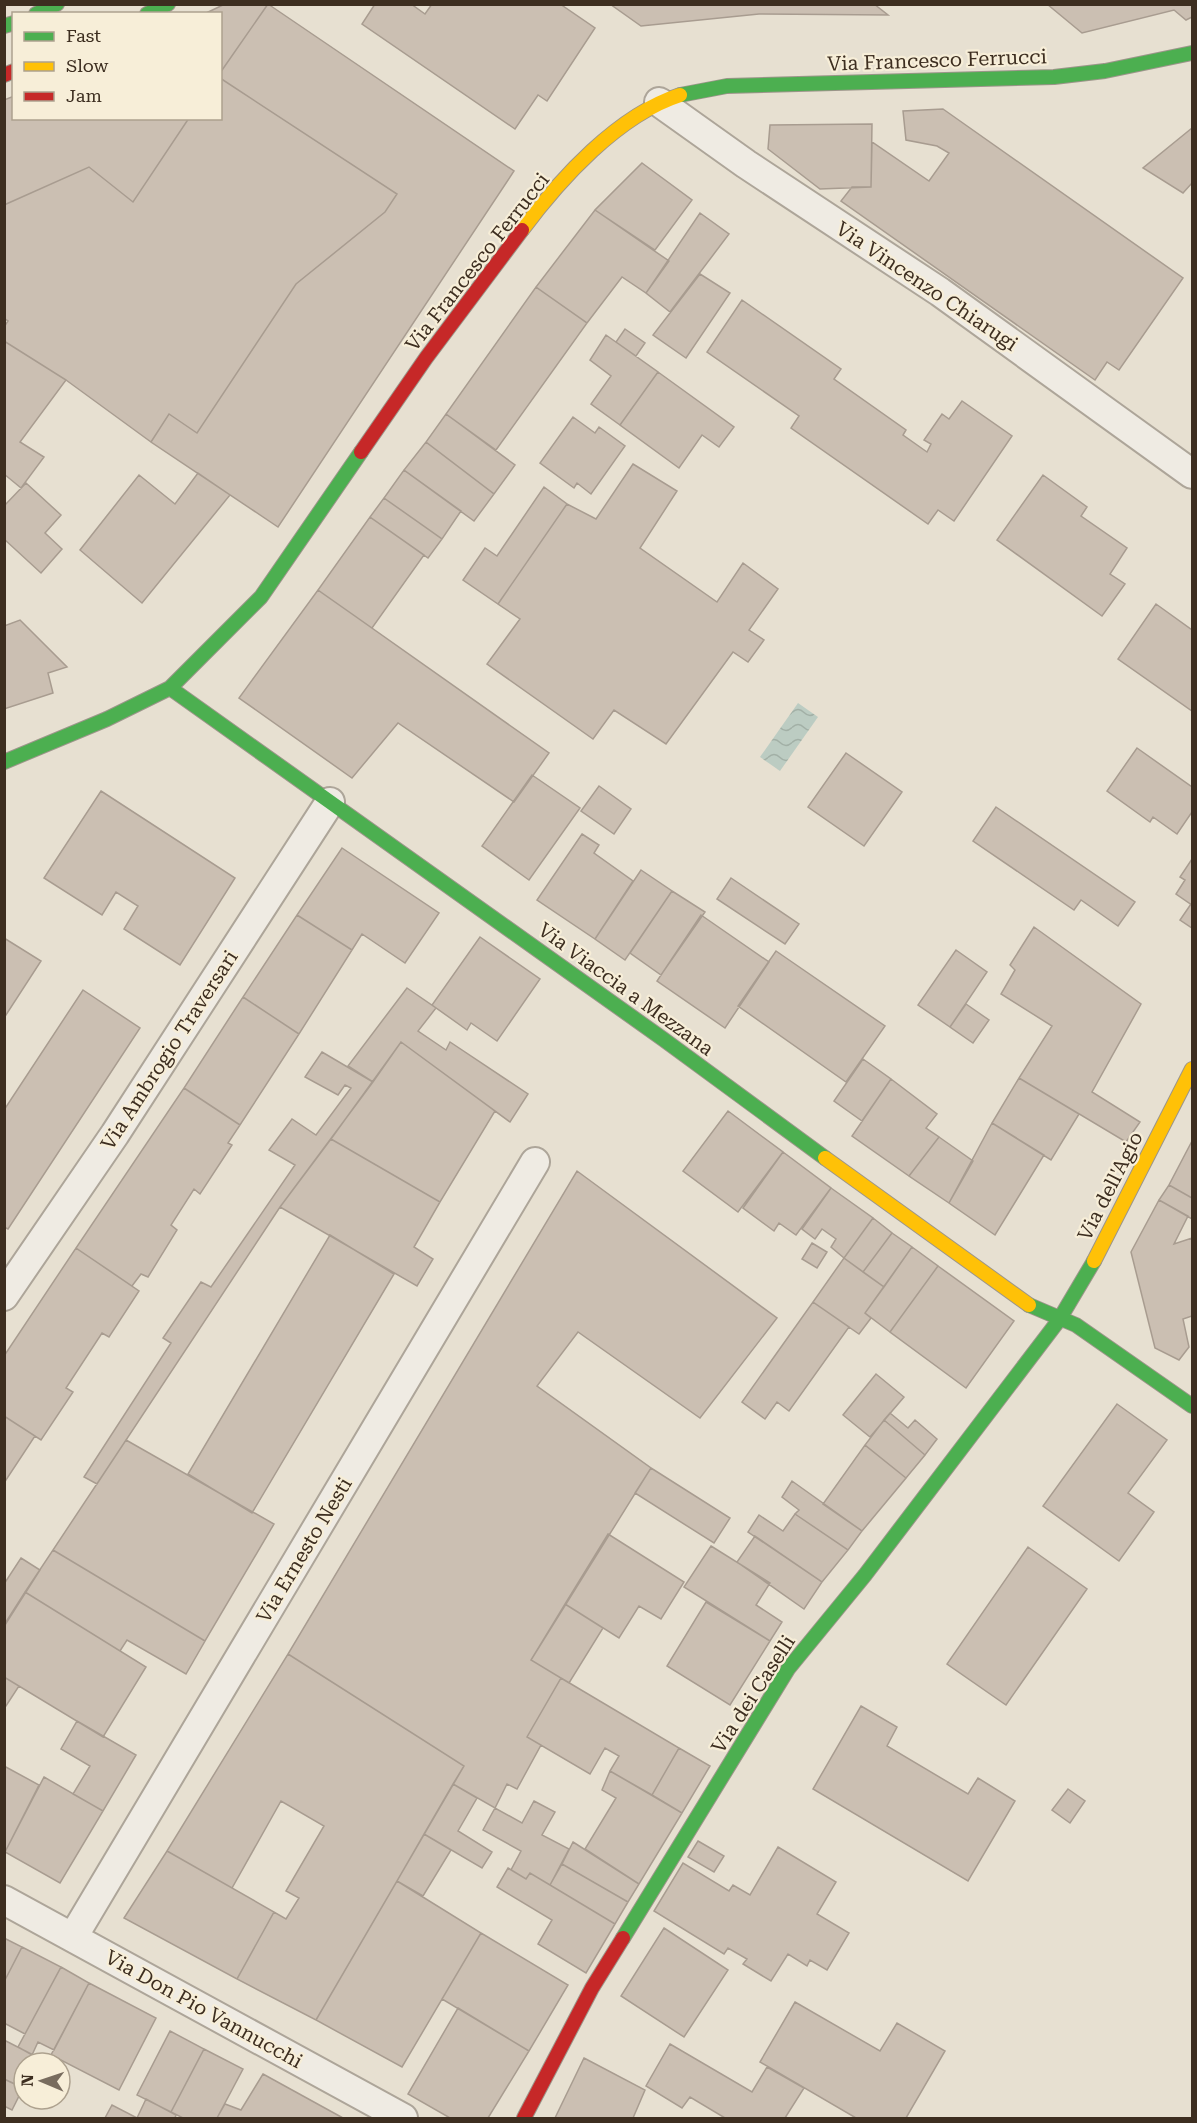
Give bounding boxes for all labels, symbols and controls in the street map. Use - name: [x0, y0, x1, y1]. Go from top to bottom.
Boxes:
- legend: [12, 12, 222, 120]
- text: Fast: [66, 25, 101, 46]
- street label: Via Francesco Ferrucci: [827, 44, 1047, 76]
- text: Slow: [66, 55, 108, 76]
- text: Jam: [66, 85, 102, 106]
- street label: Via Francesco Ferrucci: [400, 168, 554, 356]
- street label: Via Vincenzo Chiarugi: [831, 216, 1023, 356]
- street label: Via Viaccia a Mezzana: [534, 917, 719, 1061]
- street label: Via Ambrogio Traversari: [95, 946, 243, 1154]
- street label: Via dell'Agio: [1072, 1127, 1148, 1245]
- street label: Via Ernesto Nesti: [251, 1473, 357, 1627]
- street label: Via dei Caselli: [706, 1631, 800, 1757]
- street label: Via Don Pio Vannucchi: [101, 1945, 307, 2073]
- north arrow: [12, 2051, 72, 2111]
- text: N: [18, 2074, 37, 2087]

